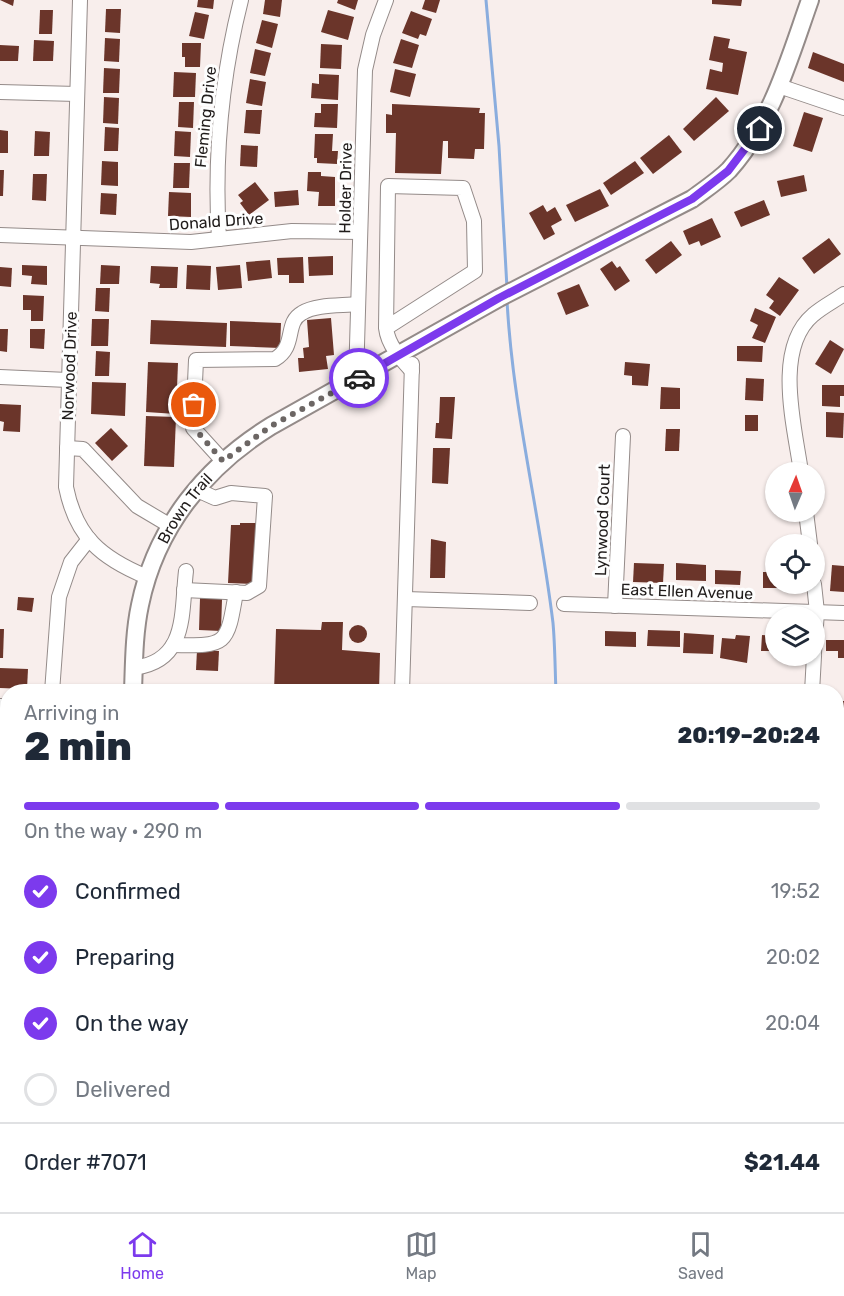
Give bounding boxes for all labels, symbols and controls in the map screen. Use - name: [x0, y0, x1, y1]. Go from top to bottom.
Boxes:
- street label: Fleming Drive: [191, 65, 220, 169]
- pin: [734, 103, 785, 154]
- icon: home: [743, 112, 776, 145]
- street label: Holder Drive: [335, 142, 356, 234]
- street label: Donald Drive: [168, 209, 264, 234]
- street label: Norwood Drive: [58, 311, 81, 421]
- courier: [329, 348, 389, 408]
- icon: car: [343, 362, 376, 395]
- pin: [168, 379, 219, 430]
- icon: bag: [177, 388, 210, 421]
- north arrow: [765, 462, 825, 522]
- map controls: [765, 462, 825, 666]
- street label: Lynwood Court: [591, 464, 614, 576]
- street label: Brown Trail: [154, 469, 216, 547]
- button: locate: [765, 534, 825, 594]
- street label: East Ellen Avenue: [620, 580, 754, 603]
- button: layers: [765, 606, 825, 666]
- text: Arriving in: [24, 701, 119, 725]
- text: 20:19–20:24: [677, 722, 820, 749]
- text: 2 min: [24, 724, 132, 770]
- text: On the way · 290 m: [24, 819, 202, 843]
- icon: check: [24, 875, 57, 908]
- text: Confirmed: [75, 878, 181, 905]
- text: 19:52: [771, 879, 820, 903]
- icon: check: [24, 941, 57, 974]
- text: Preparing: [75, 944, 175, 971]
- text: 20:02: [766, 945, 820, 969]
- icon: check: [24, 1007, 57, 1040]
- text: On the way: [75, 1010, 189, 1037]
- text: 20:04: [765, 1011, 820, 1035]
- text: Delivered: [75, 1076, 171, 1103]
- text: Order #7071: [24, 1149, 147, 1176]
- text: $21.44: [744, 1149, 820, 1176]
- tab: Home: [120, 1228, 164, 1283]
- tab: Map: [405, 1228, 438, 1283]
- tab: Saved: [678, 1228, 724, 1283]

